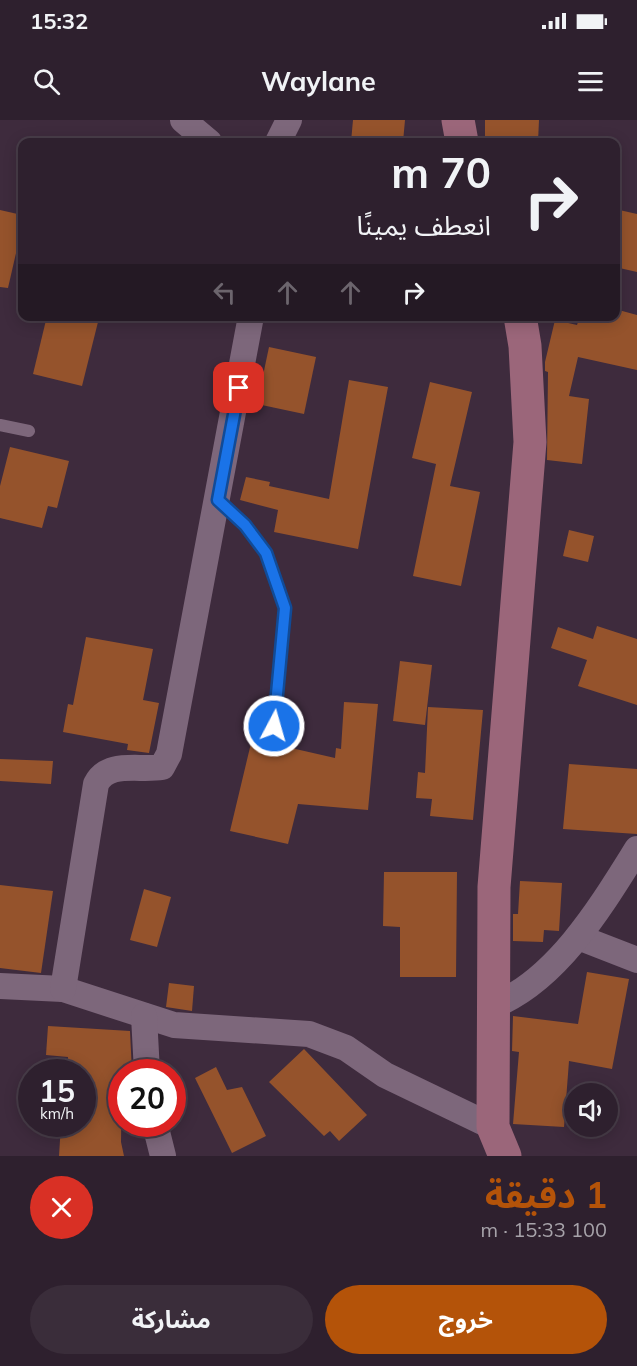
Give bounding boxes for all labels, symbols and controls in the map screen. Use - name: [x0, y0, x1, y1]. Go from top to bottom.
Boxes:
- text: 15:32: [30, 7, 88, 35]
- text: Waylane: [261, 64, 376, 98]
- icon: search: [30, 65, 63, 98]
- icon: menu: [574, 65, 607, 98]
- text: 70 m: [391, 146, 491, 199]
- icon: right: [512, 162, 590, 240]
- text: انعطف يمينًا: [357, 208, 491, 242]
- icon: left: [208, 276, 241, 309]
- icon: ahead: [271, 276, 304, 309]
- icon: ahead: [334, 276, 367, 309]
- icon: right: [397, 276, 430, 309]
- pin: [213, 362, 264, 413]
- icon: arrive: [222, 371, 255, 404]
- position arrow: [242, 694, 306, 758]
- speed limit sign: 20: [108, 1059, 186, 1137]
- text: 15: [39, 1072, 75, 1110]
- map controls: [564, 1083, 618, 1137]
- button: sound: [564, 1083, 618, 1137]
- text: km/h: [40, 1104, 74, 1123]
- text: 1 دقيقة: [485, 1172, 607, 1217]
- button: close: [30, 1176, 93, 1239]
- text: 100 m · 15:33: [481, 1217, 607, 1242]
- button: مشاركة: [30, 1285, 313, 1354]
- button: خروج: [325, 1285, 607, 1354]

